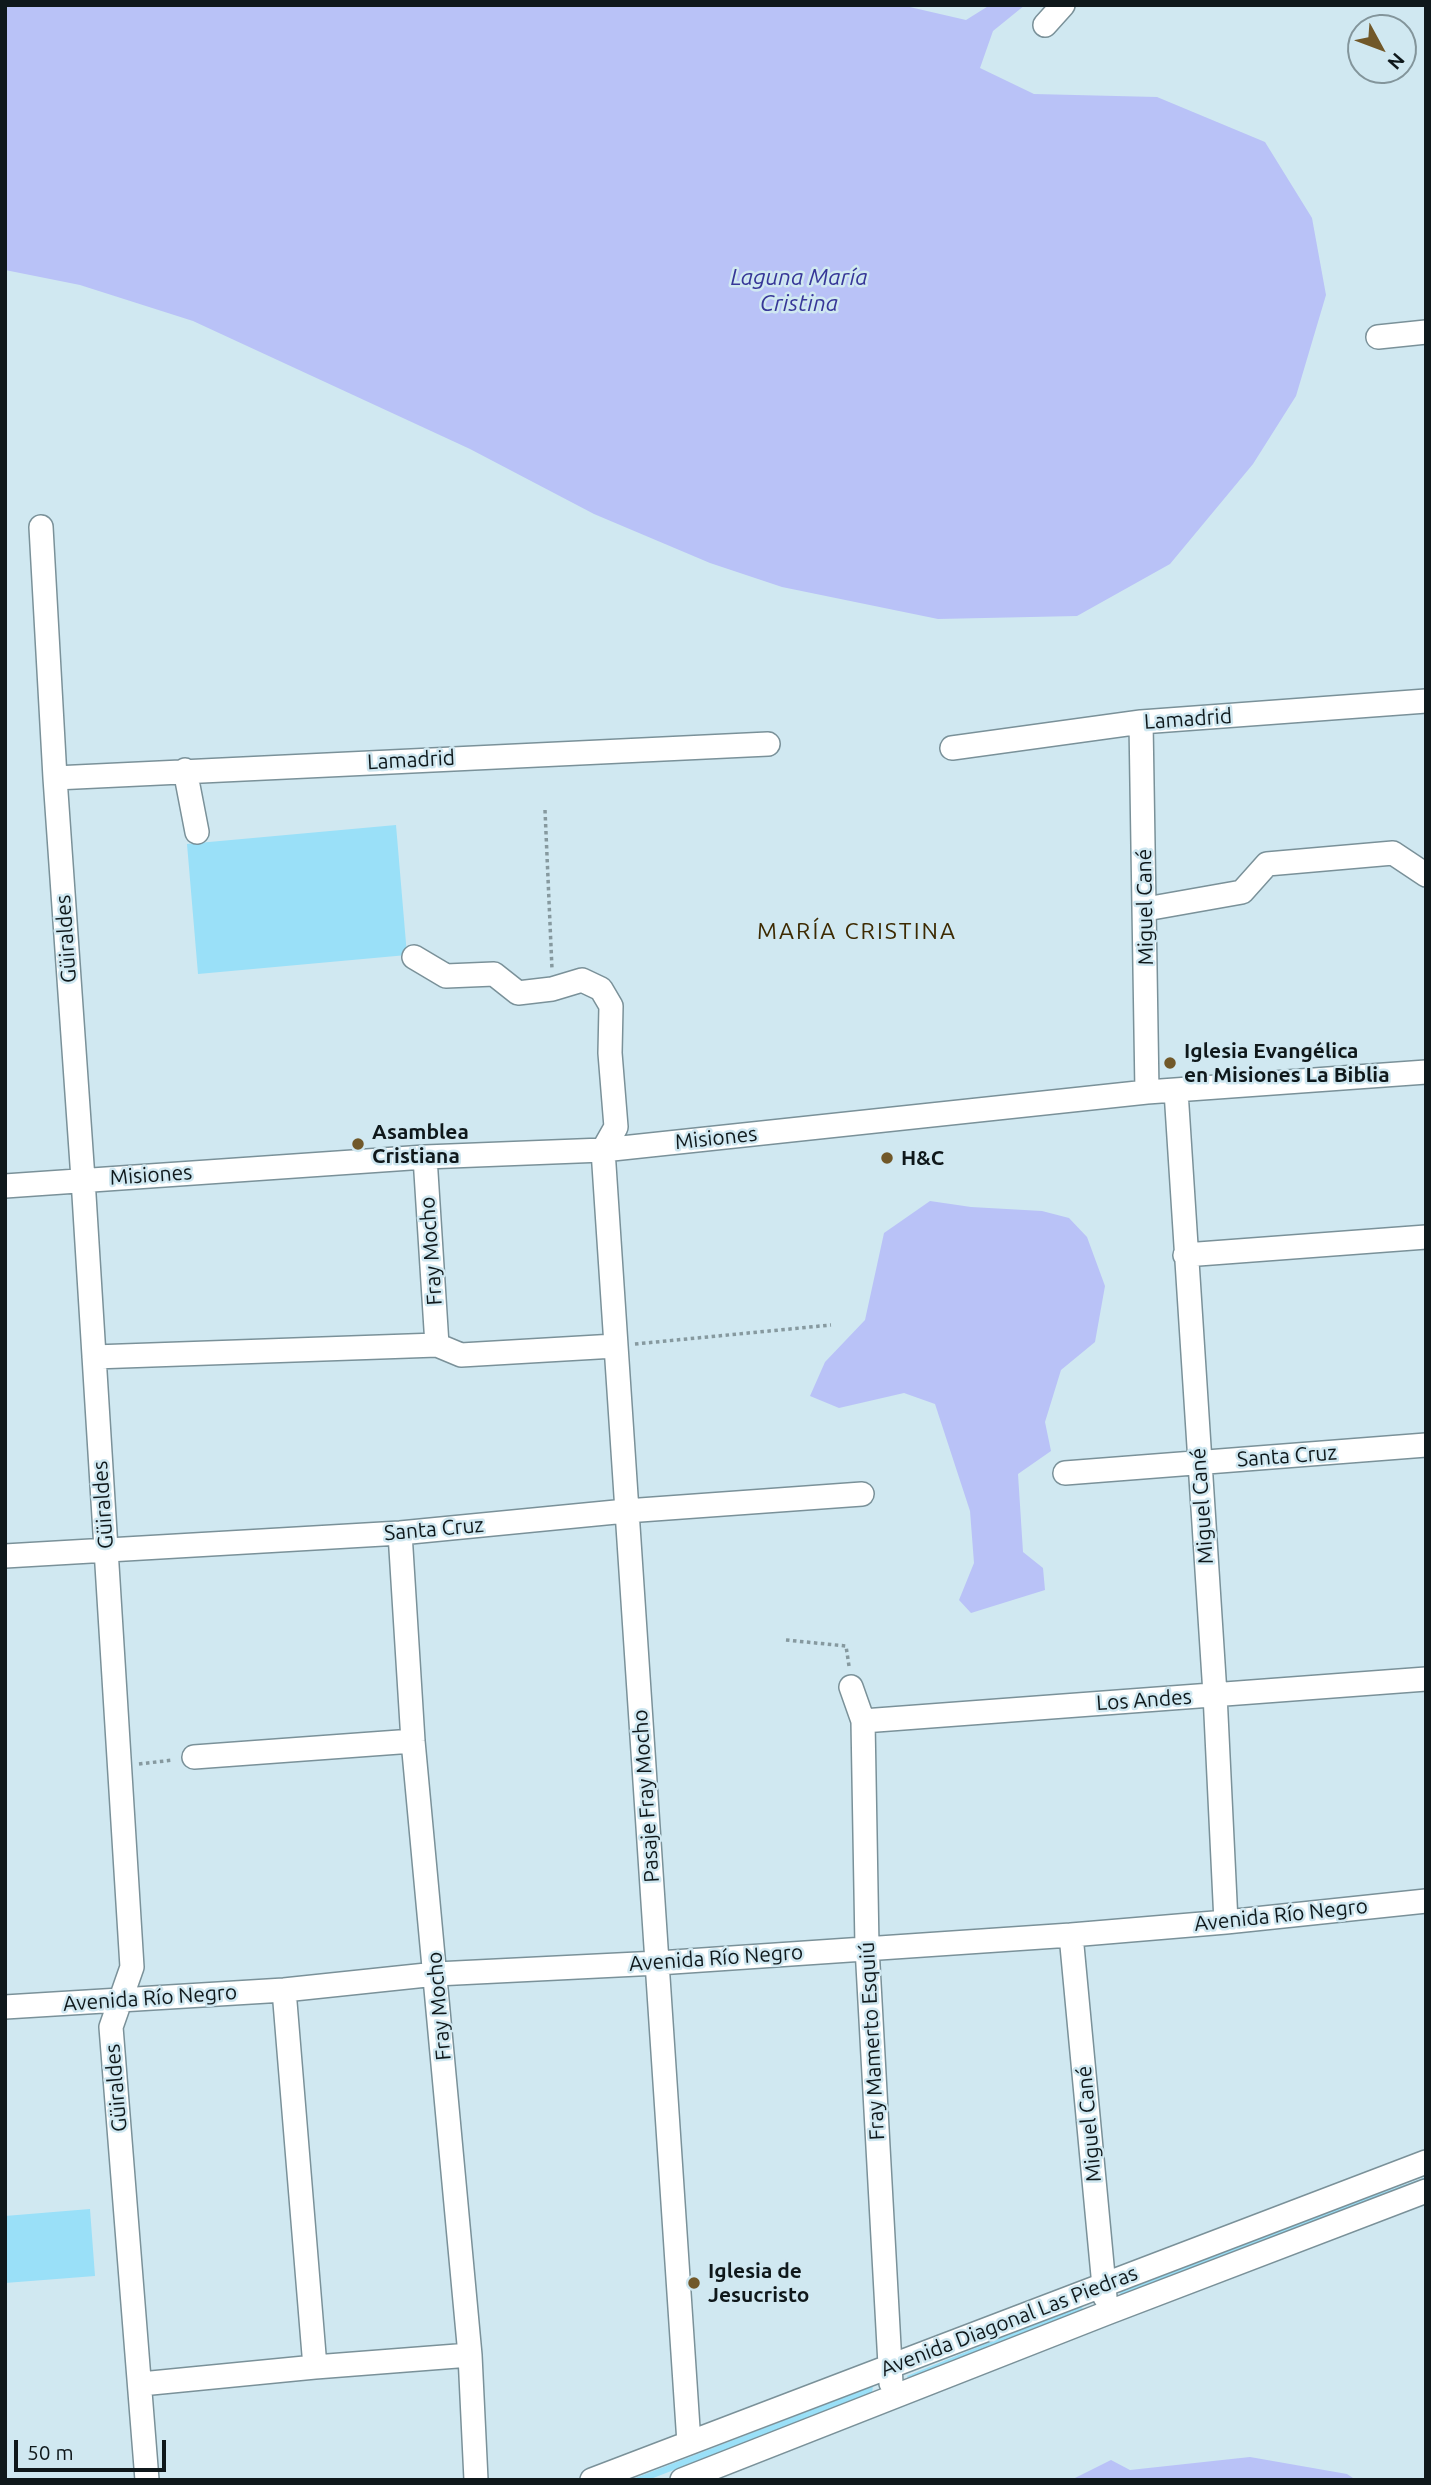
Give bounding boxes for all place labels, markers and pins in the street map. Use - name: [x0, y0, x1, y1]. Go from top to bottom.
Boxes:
- place label: Iglesia Evangélica en Misiones La Biblia: [1184, 1038, 1390, 1088]
- marker: Iglesia Evangélica en Misiones La Biblia: [1162, 1055, 1178, 1071]
- place label: Asamblea Cristiana: [372, 1119, 469, 1169]
- marker: Asamblea Cristiana: [350, 1136, 366, 1152]
- place label: H&C: [901, 1145, 944, 1171]
- marker: H&C: [879, 1150, 895, 1166]
- place label: Iglesia de Jesucristo: [708, 2258, 809, 2308]
- marker: Iglesia de Jesucristo: [686, 2275, 702, 2291]

